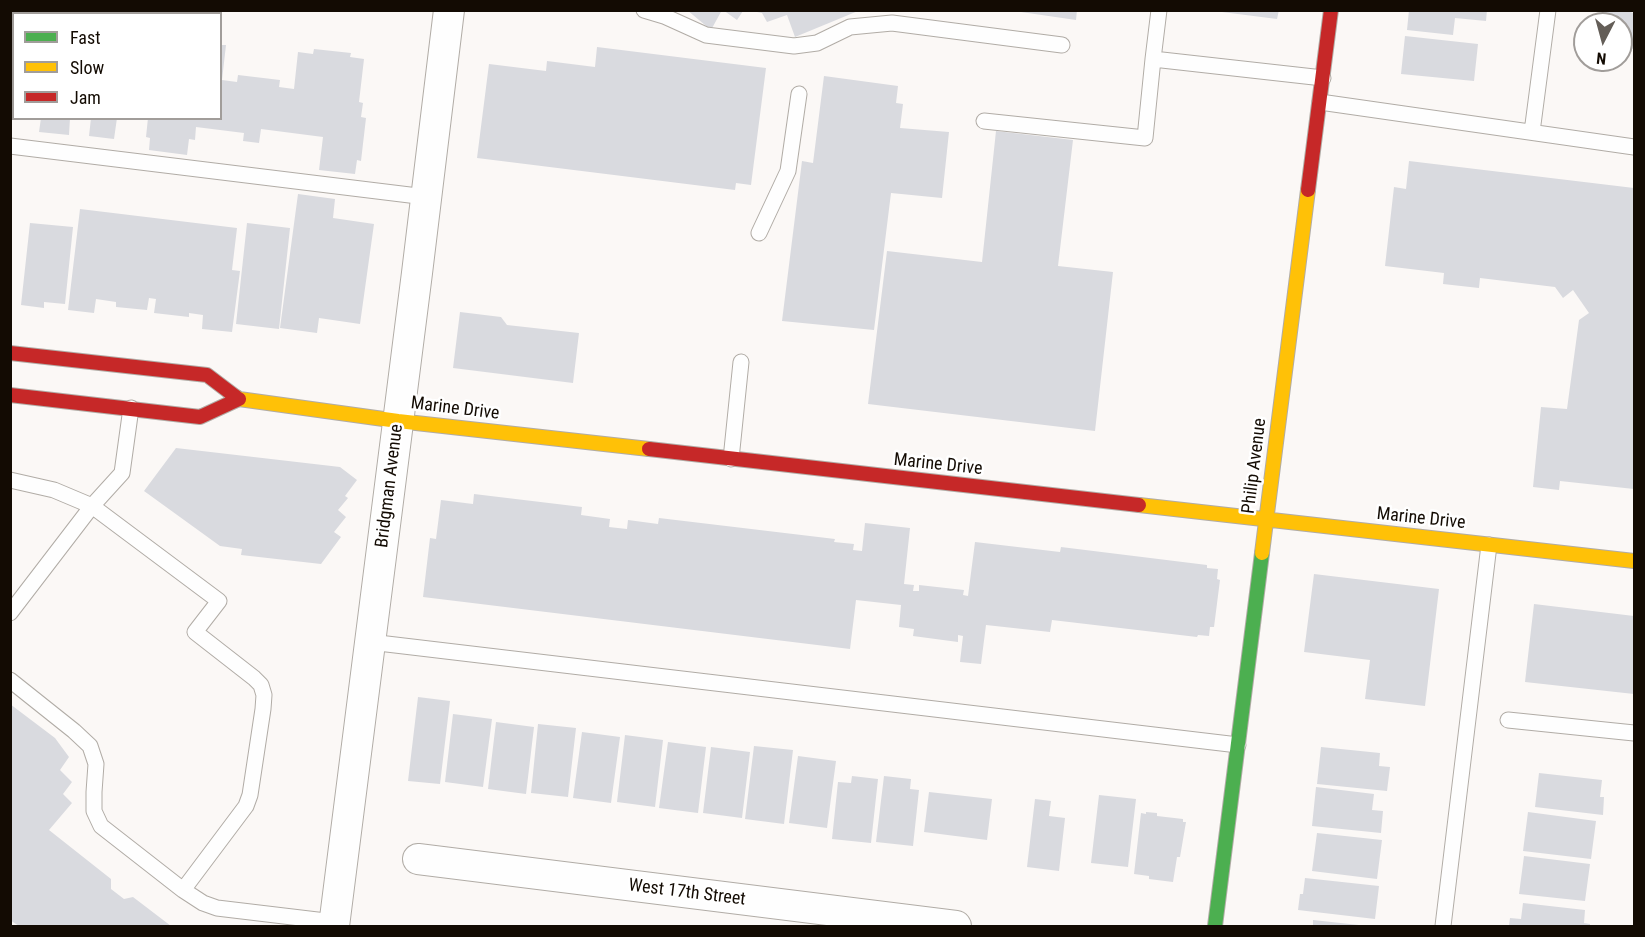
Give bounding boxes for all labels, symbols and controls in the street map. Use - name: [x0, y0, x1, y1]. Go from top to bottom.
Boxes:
- legend: [12, 12, 222, 120]
- north arrow: [1573, 12, 1633, 72]
- text: Fast: [70, 27, 101, 48]
- text: N: [1595, 48, 1607, 68]
- text: Slow: [70, 57, 104, 78]
- text: Jam: [70, 87, 101, 108]
- street label: Marine Drive: [409, 393, 501, 425]
- street label: Philip Avenue: [1238, 417, 1272, 515]
- street label: Bridgman Avenue: [372, 423, 408, 549]
- street label: Marine Drive: [893, 450, 983, 480]
- street label: Marine Drive: [1376, 504, 1466, 534]
- street label: West 17th Street: [627, 875, 747, 911]

